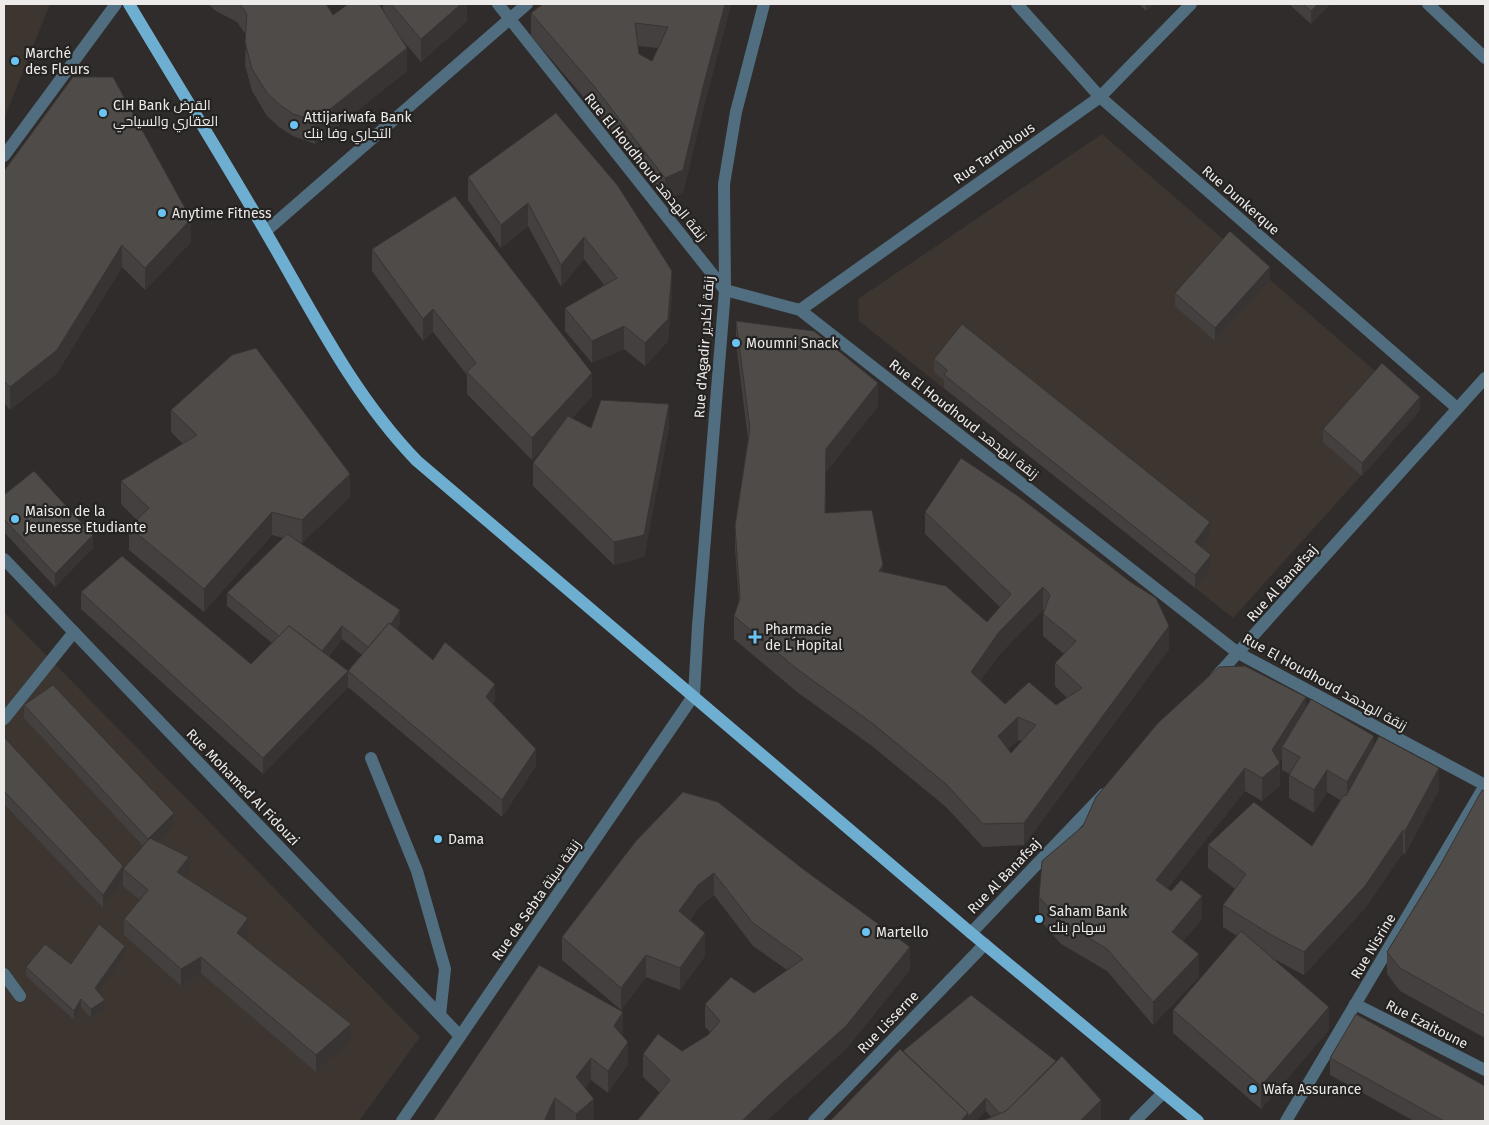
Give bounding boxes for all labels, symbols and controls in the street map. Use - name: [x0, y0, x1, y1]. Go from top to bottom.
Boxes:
- place label: Marché des Fleurs: [25, 45, 90, 78]
- marker: Marché des Fleurs: [9, 55, 21, 67]
- street label: Rue El Houdhoud زنقة الهدهد: [581, 90, 710, 245]
- place label: CIH Bank القرض العقاري والسياحي: [113, 97, 218, 133]
- marker: CIH Bank القرض العقاري والسياحي: [97, 107, 109, 119]
- place label: Attijariwafa Bank التجاري وفا بنك: [304, 109, 412, 145]
- marker: Attijariwafa Bank التجاري وفا بنك: [288, 119, 300, 131]
- street label: Rue Tarrablous: [950, 119, 1039, 188]
- street label: Rue Dunkerque: [1198, 162, 1283, 239]
- place label: Anytime Fitness: [172, 205, 272, 222]
- marker: Anytime Fitness: [156, 207, 168, 219]
- street label: Rue d'Agadir زنقة أكادير: [690, 275, 718, 419]
- place label: Moumni Snack: [746, 335, 839, 352]
- marker: Moumni Snack: [730, 337, 742, 349]
- street label: Rue El Houdhoud زنقة الهدهد: [886, 356, 1042, 483]
- place label: Maison de la Jeunesse Etudiante: [25, 503, 146, 536]
- marker: Maison de la Jeunesse Etudiante: [9, 513, 21, 525]
- street label: Rue Al Banafsaj: [1243, 541, 1322, 625]
- place label: Pharmacie de L´Hopital: [765, 621, 842, 654]
- street label: Rue El Houdhoud زنقة الهدهد: [1240, 630, 1410, 735]
- marker: Pharmacie de L´Hopital: [749, 631, 761, 643]
- street label: Rue Mohamed Al Fidouzi: [183, 726, 303, 849]
- place label: Dama: [448, 831, 484, 848]
- marker: Dama: [432, 833, 444, 845]
- street label: Rue Al Banafsaj: [964, 835, 1045, 918]
- street label: Rue de Sebta زنقة سبتة: [488, 837, 585, 964]
- place label: Saham Bank سهام بنك: [1049, 903, 1128, 937]
- street label: Rue Nisrine: [1347, 911, 1400, 982]
- marker: Saham Bank سهام بنك: [1033, 913, 1045, 925]
- place label: Martello: [876, 924, 929, 941]
- marker: Martello: [860, 926, 872, 938]
- street label: Rue Lisserne: [854, 987, 922, 1057]
- street label: Rue Ezaitoune: [1383, 996, 1471, 1052]
- place label: Wafa Assurance: [1263, 1081, 1361, 1098]
- marker: Wafa Assurance: [1247, 1083, 1259, 1095]

